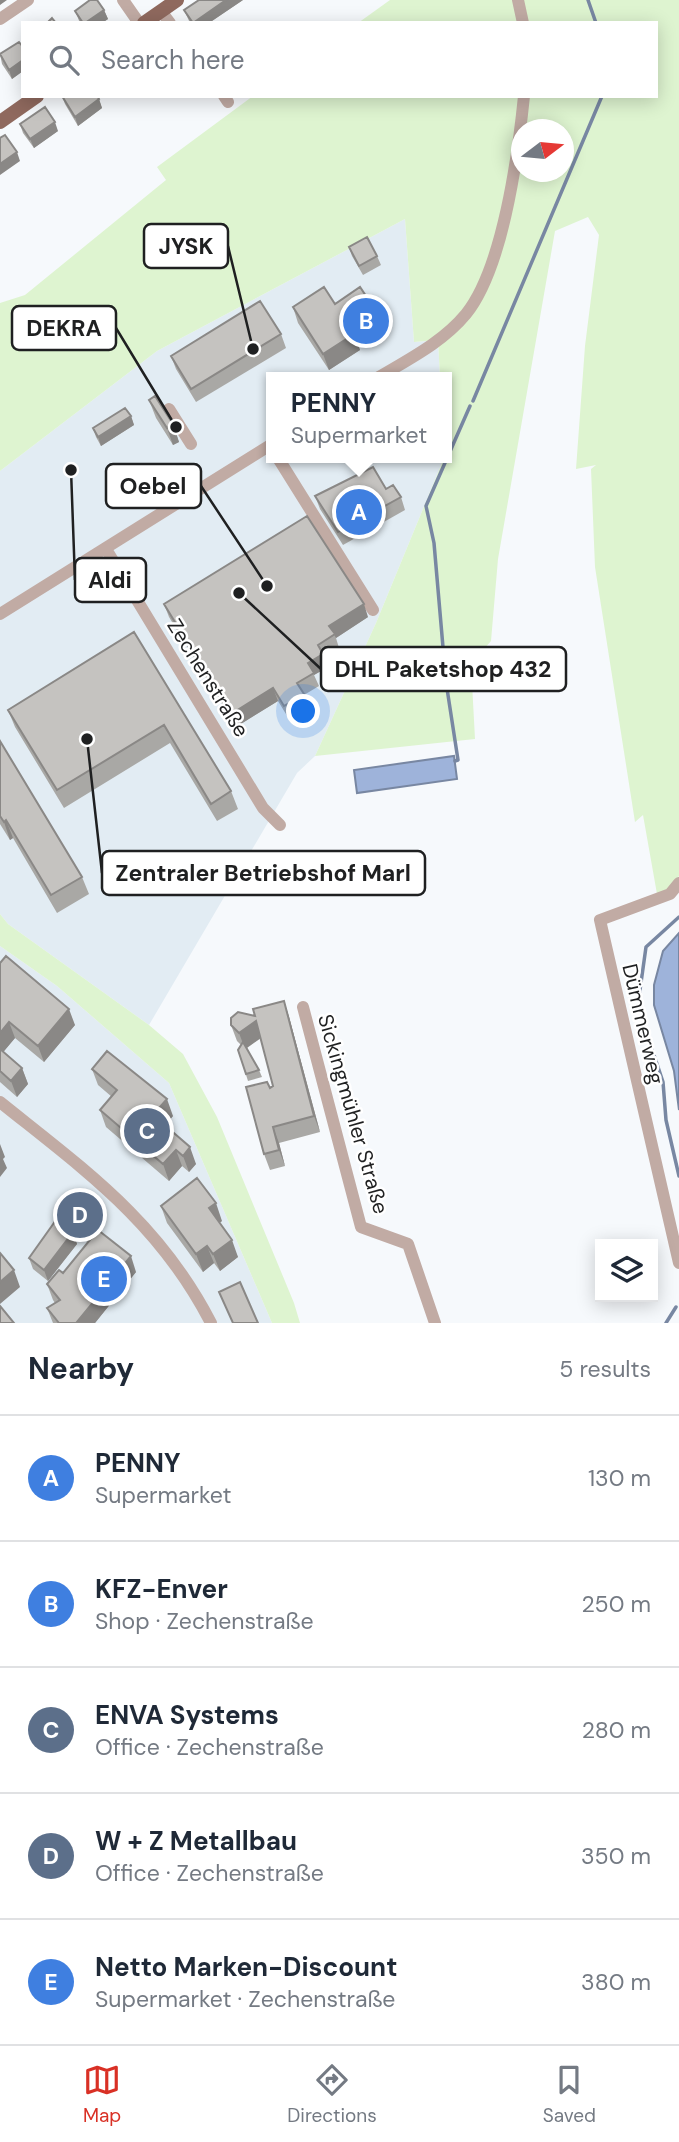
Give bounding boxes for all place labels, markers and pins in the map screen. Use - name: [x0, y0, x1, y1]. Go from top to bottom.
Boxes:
- callout: JYSK: [144, 224, 228, 268]
- pin: B: [343, 295, 389, 347]
- callout: DEKRA: [12, 306, 116, 350]
- callout: Oebel: [106, 464, 201, 508]
- pin: A: [336, 486, 382, 538]
- callout: Aldi: [75, 558, 146, 602]
- callout: DHL Paketshop 432: [321, 647, 566, 691]
- callout: Zentraler Betriebshof Marl: [102, 851, 425, 895]
- pin: C: [124, 1105, 170, 1157]
- pin: D: [57, 1189, 103, 1241]
- pin: E: [81, 1253, 127, 1305]

